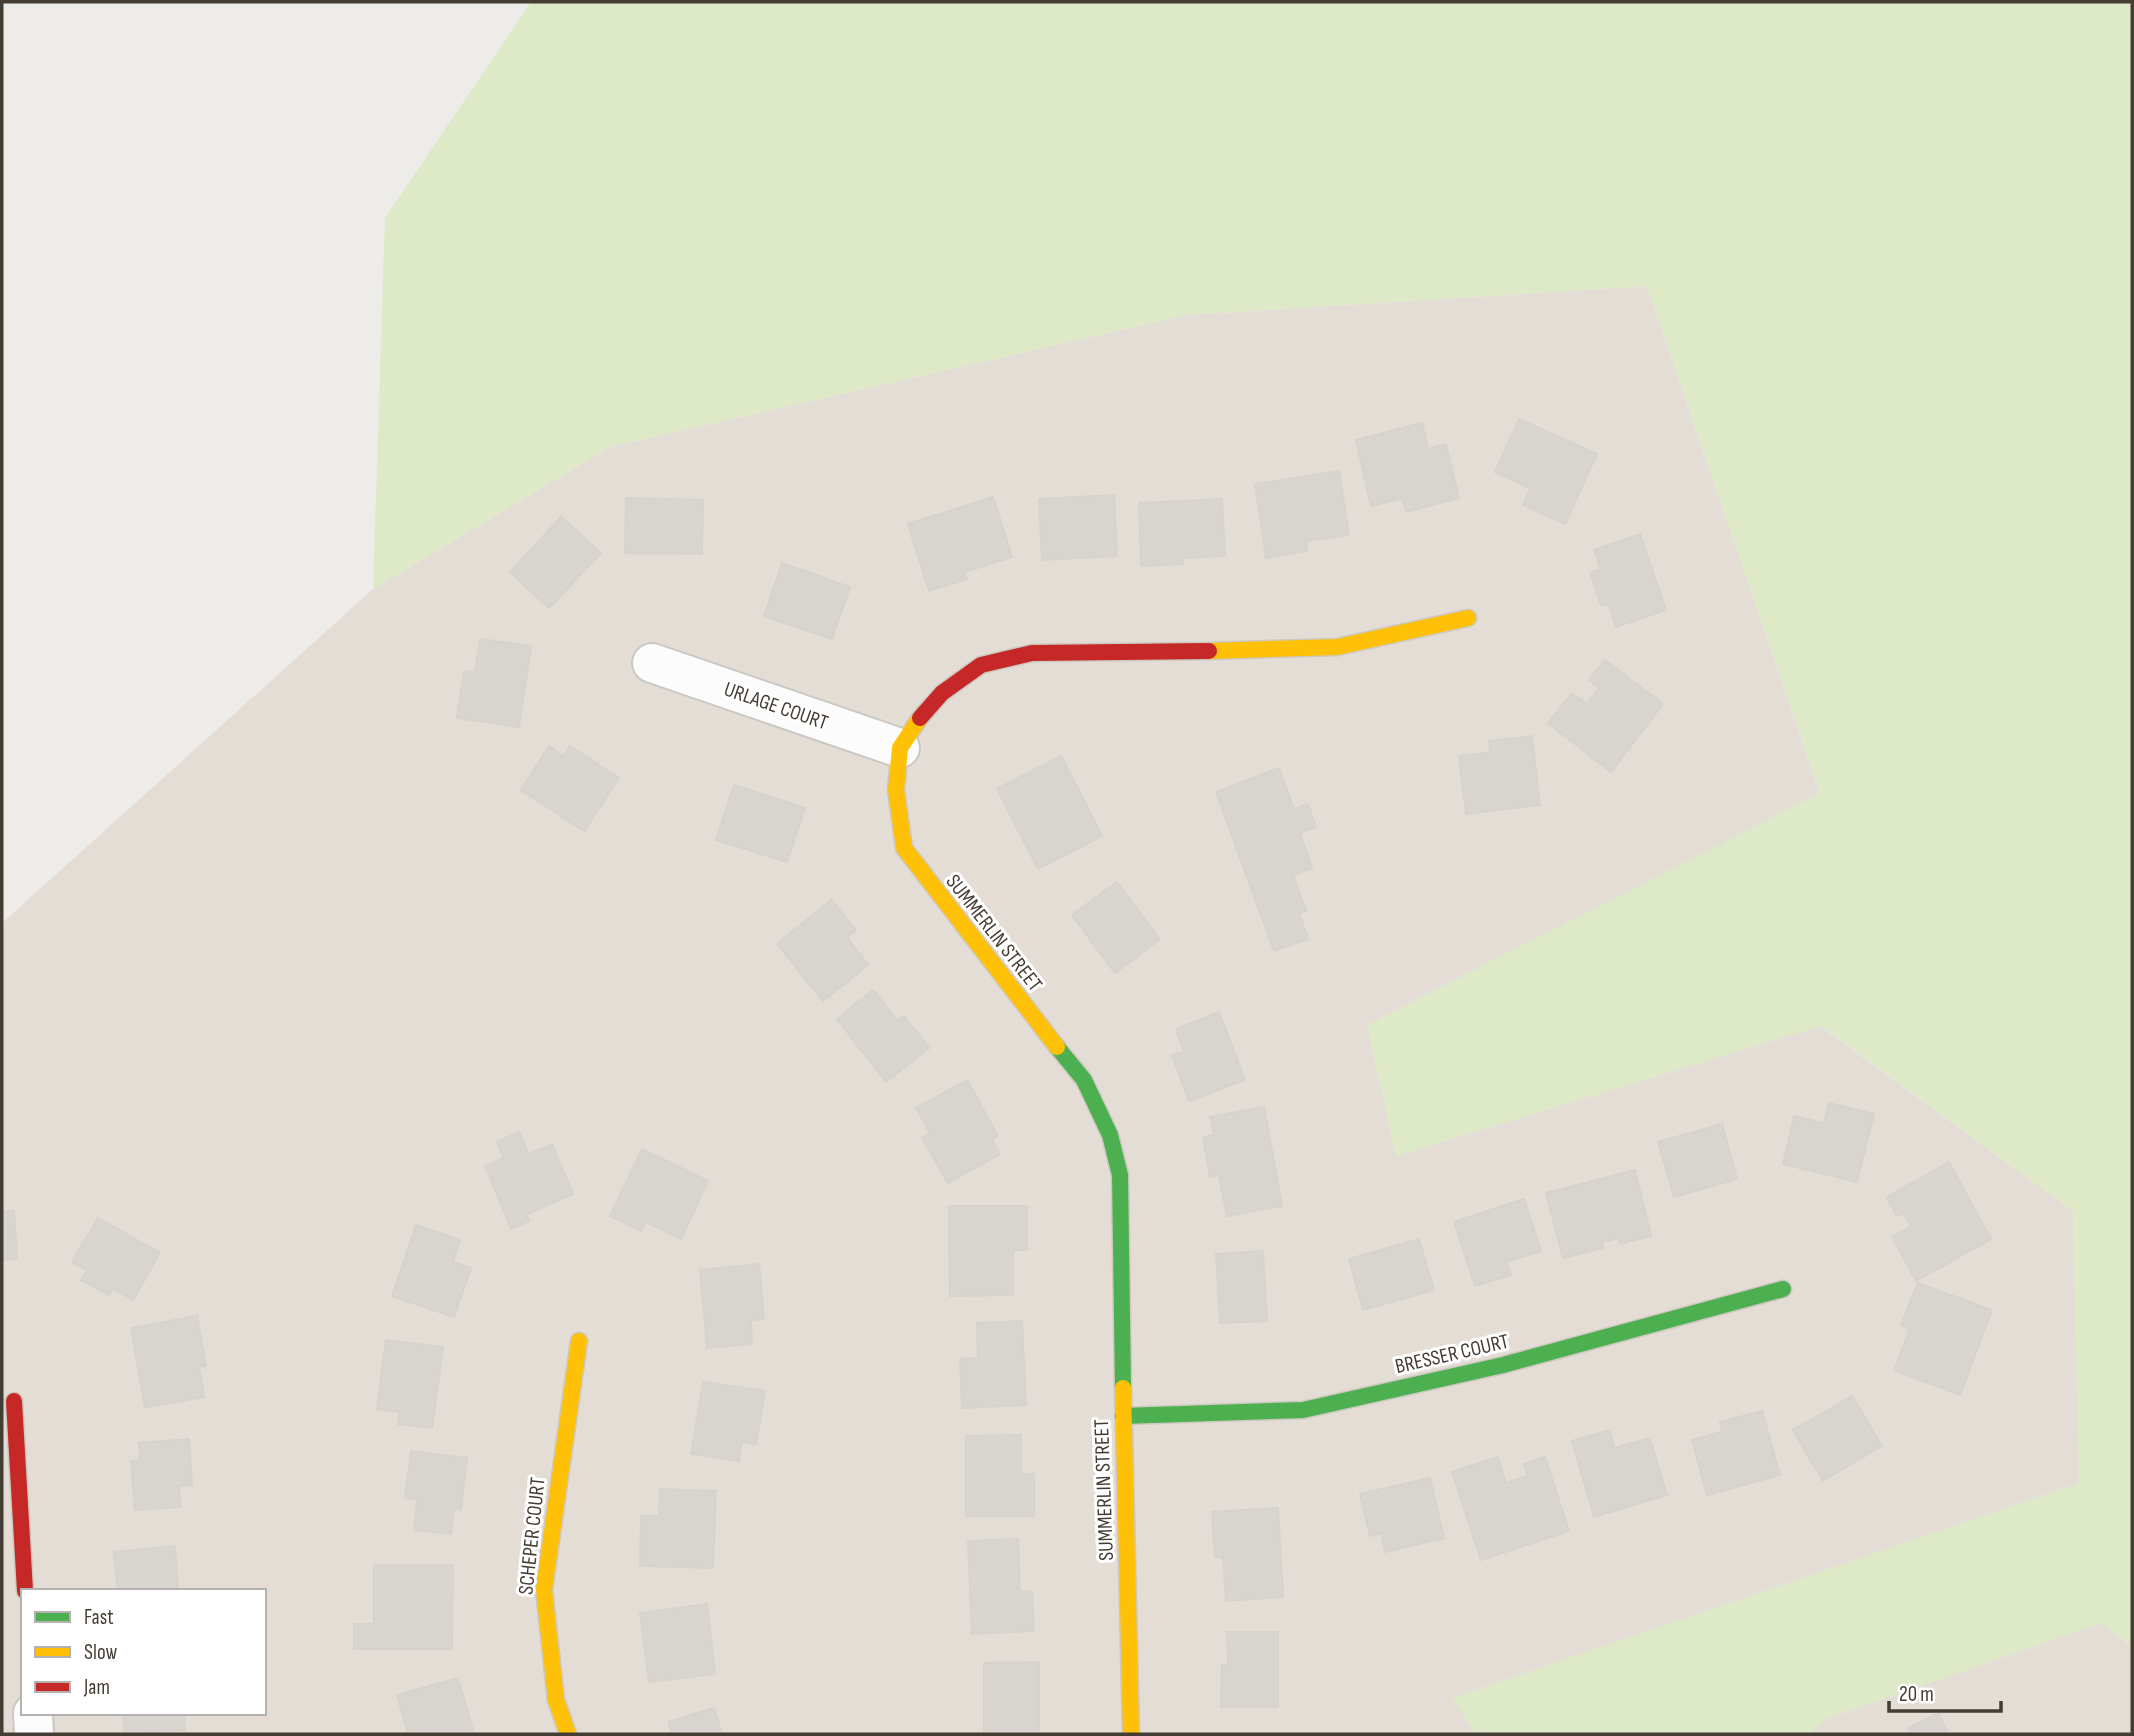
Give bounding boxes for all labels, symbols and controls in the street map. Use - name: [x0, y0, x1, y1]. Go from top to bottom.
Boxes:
- street label: URLAGE COURT: [721, 677, 832, 736]
- street label: SUMMERLIN STREET: [941, 869, 1048, 997]
- street label: BRESSER COURT: [1393, 1329, 1512, 1379]
- street label: SUMMERLIN STREET: [1089, 1418, 1119, 1561]
- street label: SCHEPER COURT: [513, 1476, 551, 1596]
- legend: [21, 1589, 266, 1715]
- text: Fast: [84, 1605, 114, 1630]
- text: Slow: [84, 1640, 118, 1665]
- scale bar: [1889, 1670, 2001, 1714]
- text: Jam: [83, 1675, 110, 1700]
- text: 20 m: [1899, 1682, 1934, 1707]

